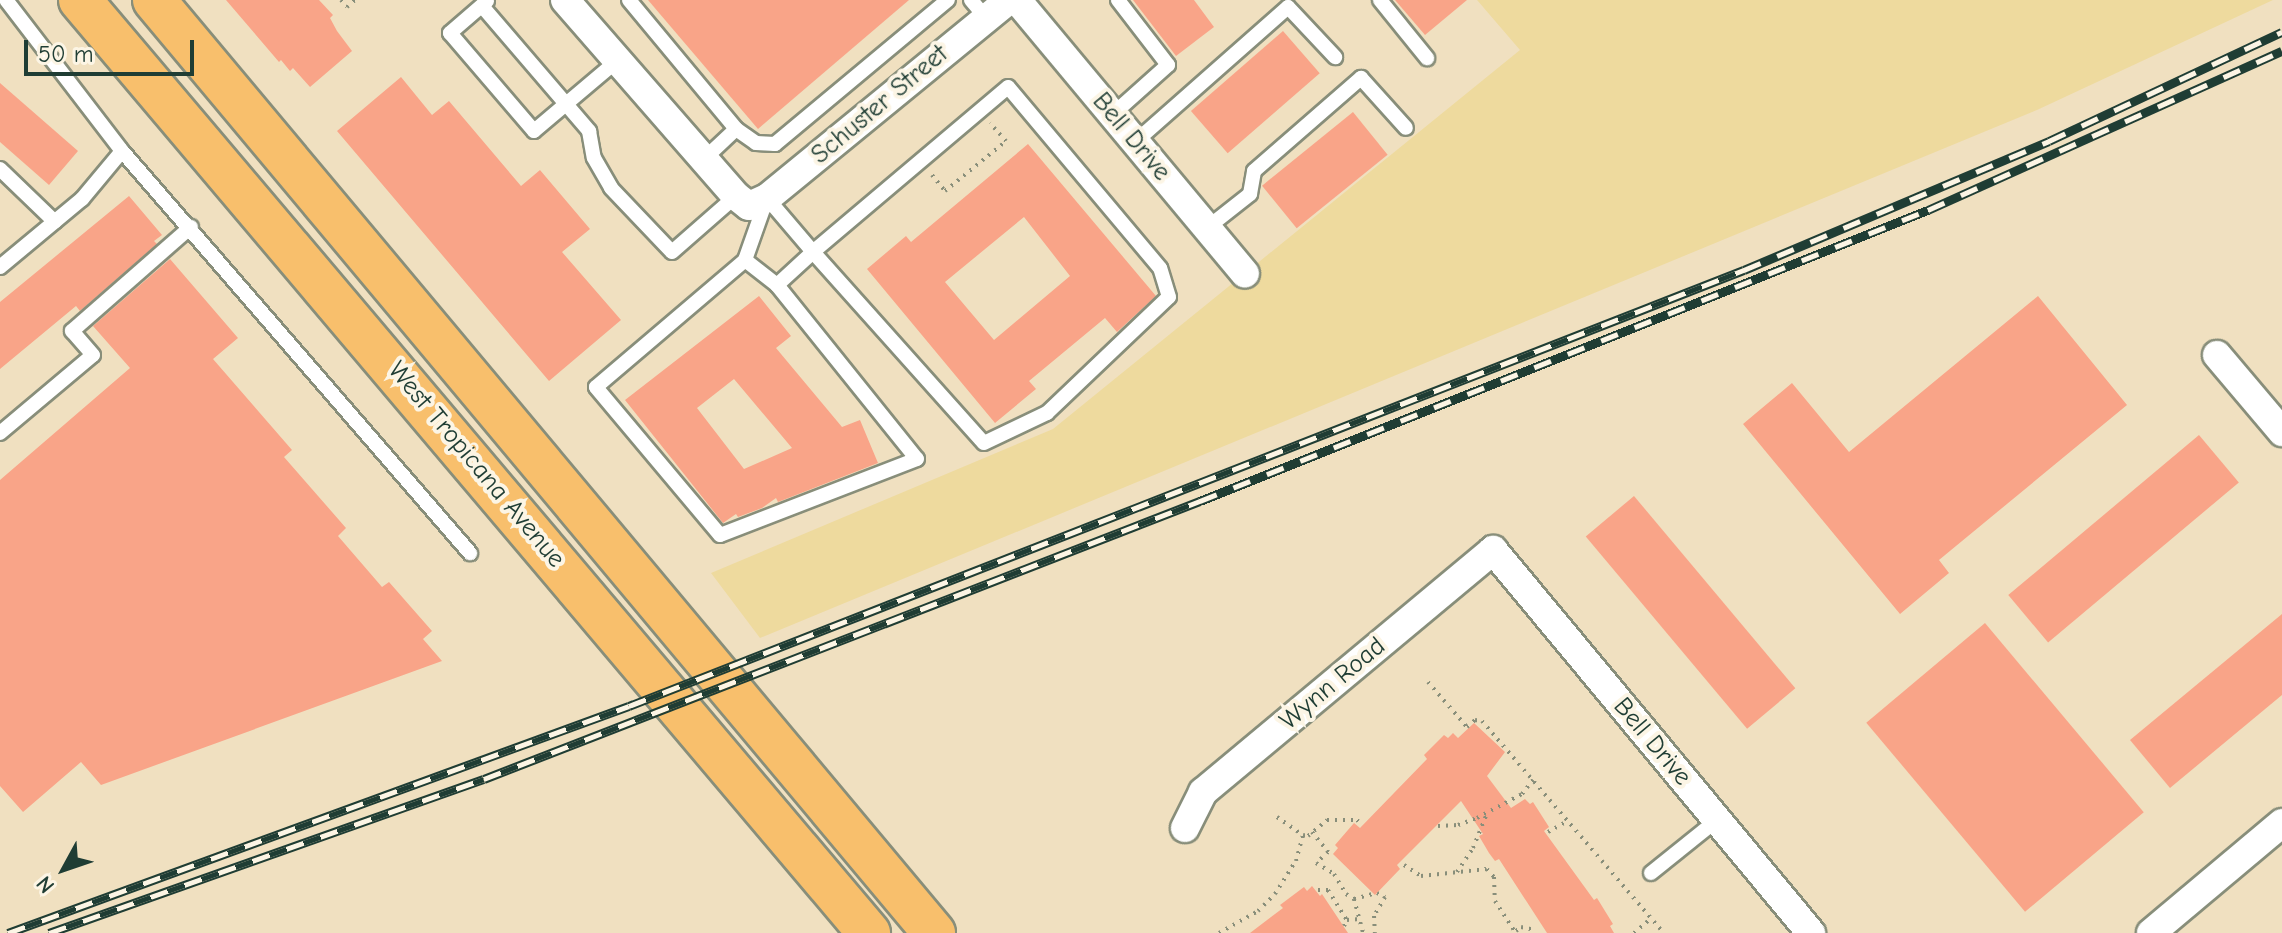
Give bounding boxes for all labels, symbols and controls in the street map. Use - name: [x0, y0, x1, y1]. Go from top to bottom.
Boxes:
- scale bar: [28, 24, 198, 74]
- street label: Schuster Street: [805, 39, 955, 171]
- text: 50 m: [38, 40, 94, 68]
- street label: Bell Drive: [1085, 87, 1177, 187]
- street label: West Tropicana Avenue: [381, 356, 571, 574]
- street label: Wynn Road: [1274, 631, 1392, 737]
- street label: Bell Drive: [1606, 692, 1698, 792]
- north arrow: [24, 829, 104, 909]
- text: N: [31, 871, 60, 898]

